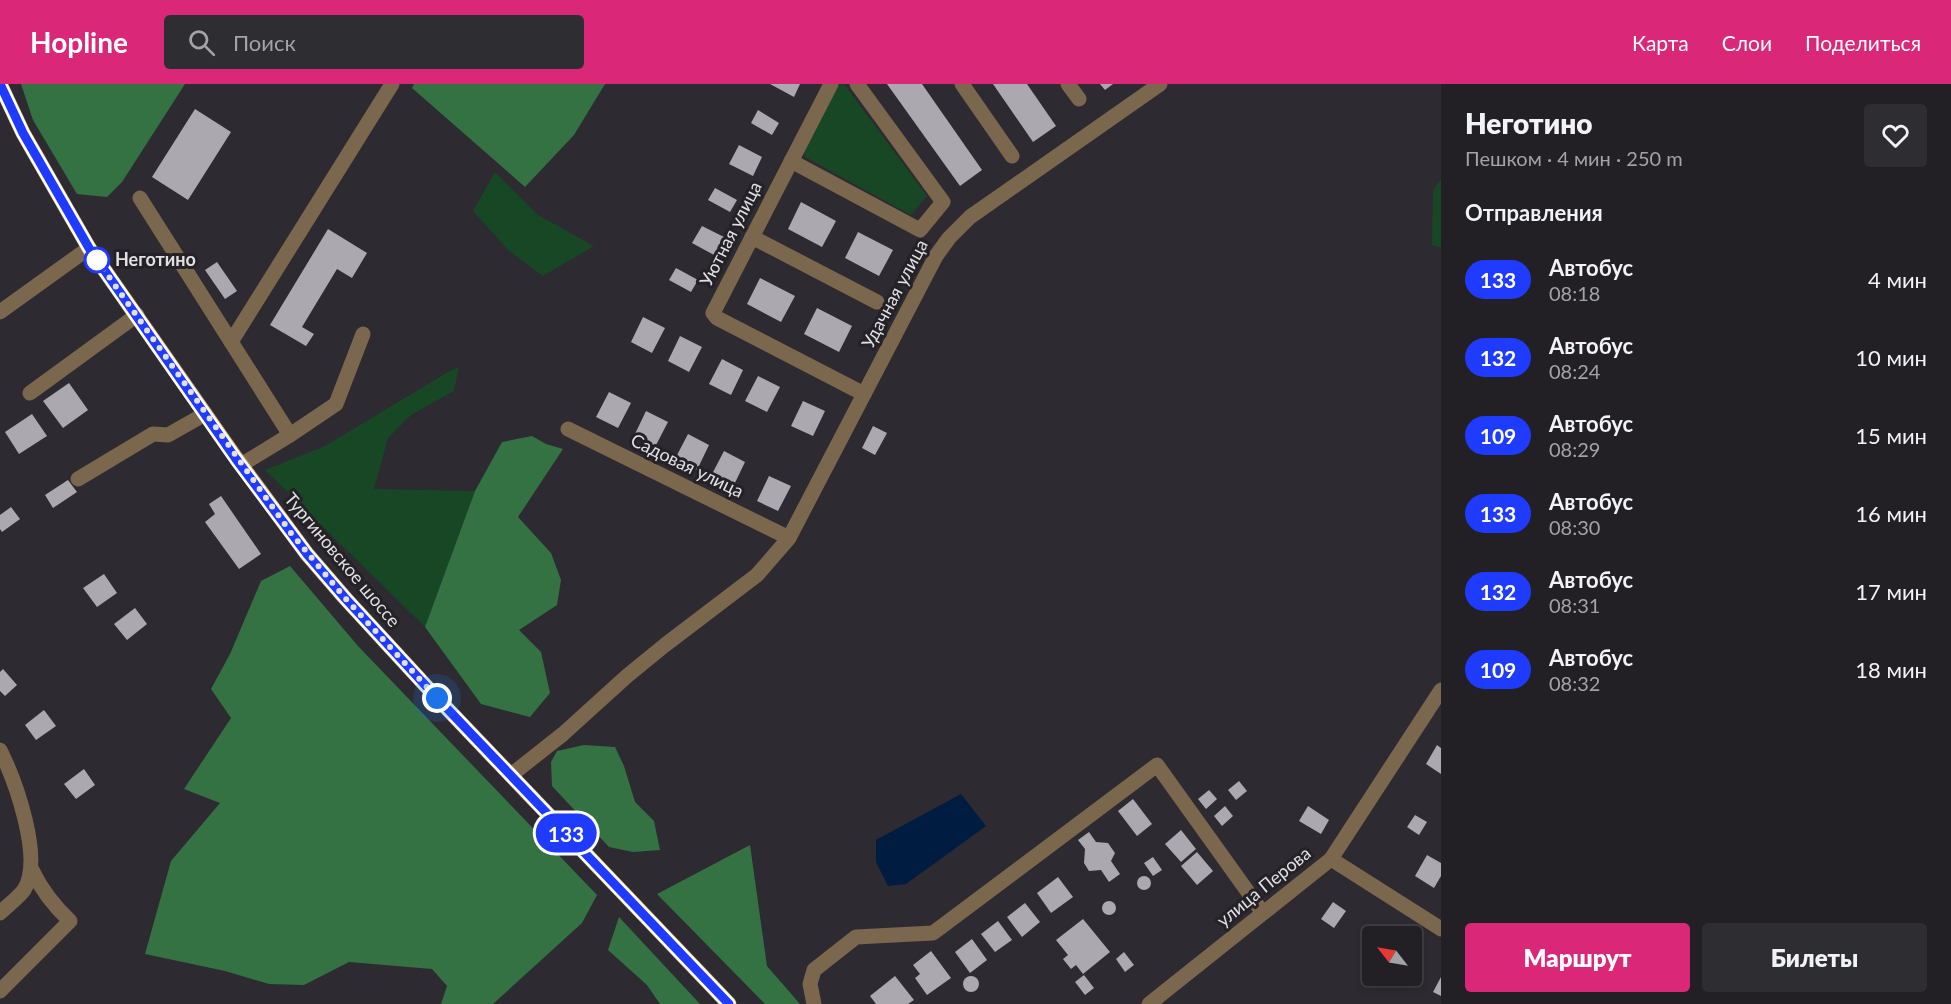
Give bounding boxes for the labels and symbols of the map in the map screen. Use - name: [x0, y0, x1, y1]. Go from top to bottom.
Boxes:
- street label: Уютная улица: [694, 178, 766, 290]
- street label: Удачная улица: [856, 235, 932, 352]
- marker: Неготино: [84, 247, 110, 273]
- place label: Неготино: [115, 248, 196, 270]
- street label: Садовая улица: [627, 428, 747, 502]
- street label: Тургиновское шоссе: [280, 488, 405, 631]
- your location: [422, 683, 452, 713]
- line badge: 133: [532, 814, 600, 852]
- street label: улица Перова: [1212, 842, 1315, 931]
- north arrow: [1362, 926, 1422, 986]

